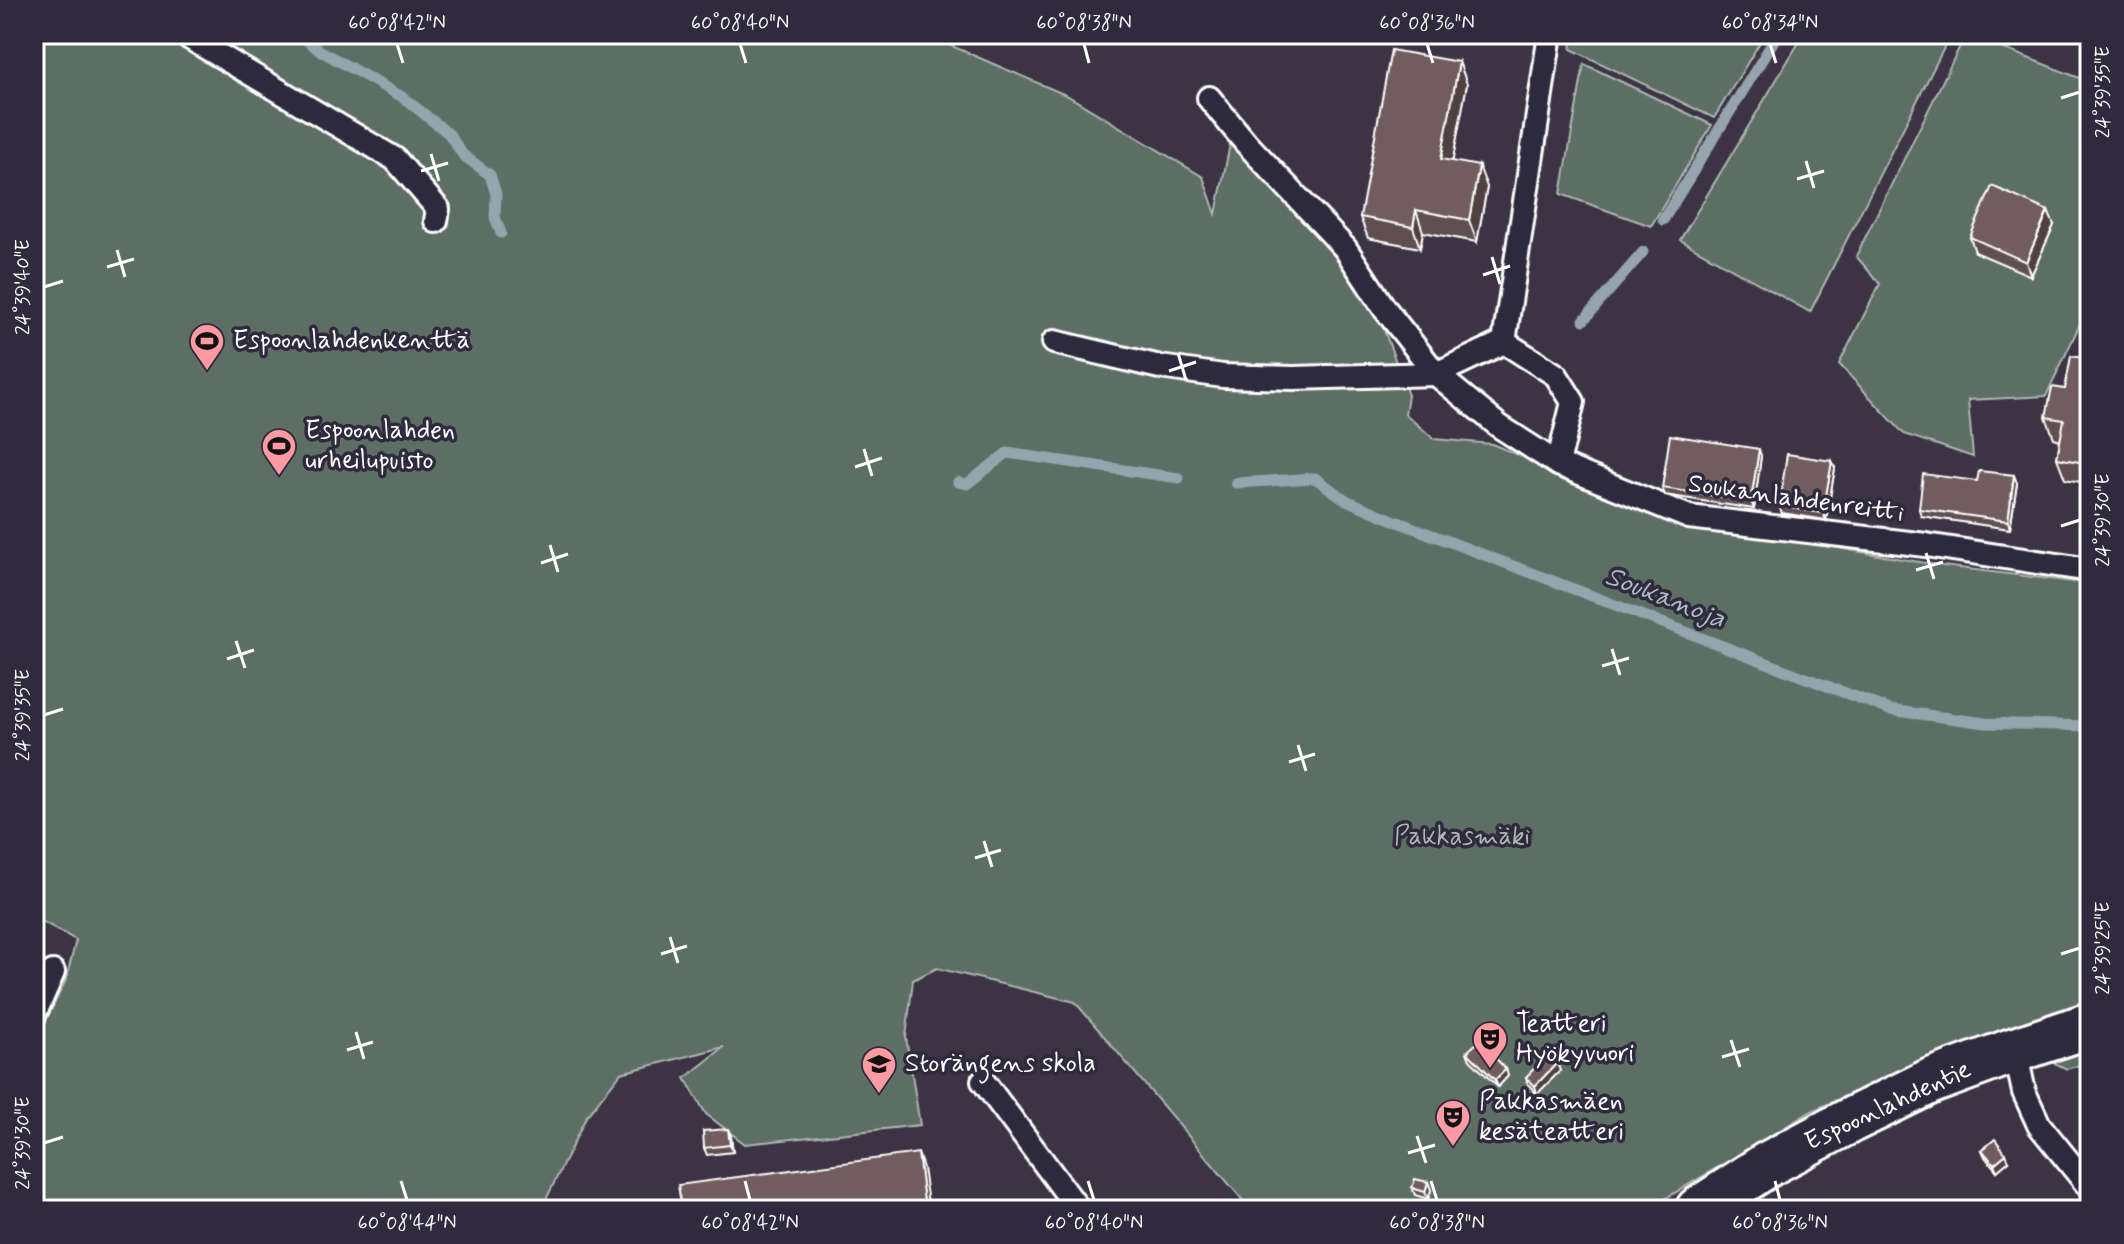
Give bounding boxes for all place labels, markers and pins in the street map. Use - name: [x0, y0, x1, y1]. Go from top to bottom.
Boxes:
- sports icon: Espoonlahdenkenttä: [188, 322, 226, 372]
- place label: Espoonlahdenkenttä: [233, 324, 470, 358]
- place label: Espoonlahden urheilupuisto: [305, 414, 455, 478]
- sports icon: Espoonlahden urheilupuisto: [260, 427, 298, 477]
- place label: Teatteri Hyökyvuori: [1516, 1007, 1634, 1071]
- theatre icon: Teatteri Hyökyvuori: [1471, 1020, 1509, 1070]
- school or university icon: Storängens skola: [860, 1045, 898, 1095]
- place label: Storängens skola: [905, 1047, 1096, 1084]
- place label: Pakkasmäen kesäteatteri: [1479, 1085, 1624, 1149]
- theatre icon: Pakkasmäen kesäteatteri: [1434, 1098, 1472, 1148]

